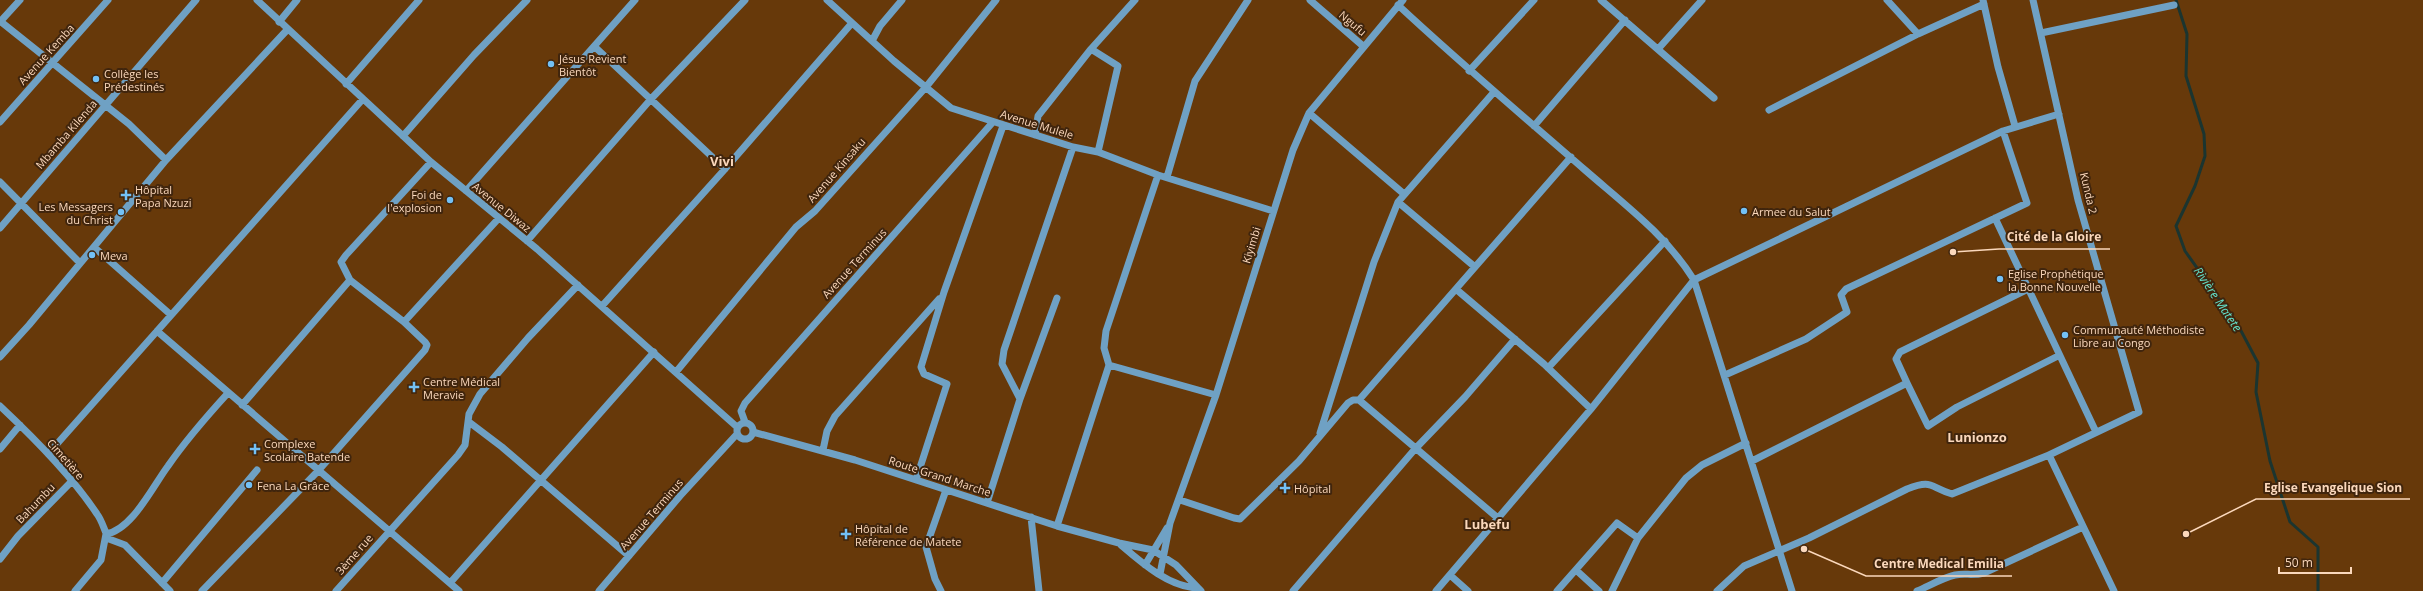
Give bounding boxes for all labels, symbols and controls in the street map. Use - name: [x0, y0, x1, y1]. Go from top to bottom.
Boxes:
- street label: Ngufu: [1336, 7, 1370, 39]
- street label: Avenue Kemba: [15, 20, 77, 88]
- place label: Jésus Revient Bientôt: [558, 51, 626, 79]
- marker: Jésus Revient Bientôt: [546, 59, 556, 69]
- place label: Collège les Prédestinés: [104, 66, 164, 94]
- marker: Collège les Prédestinés: [91, 74, 101, 84]
- street label: Mbamba Kilenda: [32, 96, 100, 172]
- street label: Avenue Mulele: [999, 106, 1075, 142]
- street label: Avenue Kinsaku: [804, 134, 868, 206]
- district label: Vivi: [710, 152, 734, 170]
- street label: Kunda 2: [2077, 171, 2101, 215]
- street label: Avenue Diwaz: [469, 179, 535, 235]
- place label: Hôpital Papa Nzuzi: [135, 182, 192, 210]
- place label: Foi de l'explosion: [387, 187, 442, 215]
- marker: Hôpital Papa Nzuzi: [120, 189, 132, 201]
- marker: Foi de l'explosion: [445, 195, 455, 205]
- place label: Les Messagers du Christ: [38, 199, 113, 227]
- place label: Armee du Salut: [1752, 204, 1831, 219]
- marker: Armee du Salut: [1739, 206, 1749, 216]
- marker: Les Messagers du Christ: [116, 207, 126, 217]
- street label: Avenue Terminus: [818, 225, 890, 301]
- street label: Kiyimbi: [1238, 225, 1264, 265]
- callout: Cité de la Gloire: [1999, 225, 2110, 249]
- text: Cité de la Gloire: [2007, 228, 2101, 245]
- place label: Meva: [100, 248, 128, 263]
- marker: Meva: [87, 250, 97, 260]
- water label: Rivière Matete: [2190, 263, 2246, 335]
- place label: Eglise Prophétique la Bonne Nouvelle: [2008, 266, 2104, 294]
- marker: Eglise Prophétique la Bonne Nouvelle: [1995, 274, 2005, 284]
- place label: Communauté Méthodiste Libre au Congo: [2073, 322, 2204, 350]
- marker: Communauté Méthodiste Libre au Congo: [2060, 330, 2070, 340]
- place label: Centre Médical Meravie: [423, 374, 500, 402]
- marker: Centre Médical Meravie: [408, 381, 420, 393]
- district label: Lunionzo: [1947, 428, 2007, 446]
- street label: Cimetière: [44, 435, 88, 483]
- place label: Complexe Scolaire Batende: [264, 436, 350, 464]
- marker: Complexe Scolaire Batende: [249, 443, 261, 455]
- street label: Route Grand Marche: [887, 452, 993, 500]
- street label: Avenue Terminus: [616, 475, 686, 553]
- callout: Eglise Evangelique Sion: [2256, 475, 2410, 499]
- place label: Fena La Grâce: [257, 478, 329, 493]
- text: Eglise Evangelique Sion: [2264, 479, 2402, 496]
- street label: Bahumbu: [12, 480, 58, 526]
- marker: Fena La Grâce: [244, 480, 254, 490]
- place label: Hôpital: [1294, 481, 1331, 496]
- marker: Hôpital: [1279, 482, 1291, 494]
- district label: Lubefu: [1464, 515, 1510, 533]
- place label: Hôpital de Référence de Matete: [855, 521, 962, 549]
- marker: Hôpital de Référence de Matete: [840, 528, 852, 540]
- street label: 3ème rue: [332, 531, 376, 577]
- scale bar: [2279, 549, 2351, 575]
- callout: Centre Medical Emilia: [1866, 552, 2012, 576]
- text: 50 m: [2285, 554, 2313, 571]
- text: Centre Medical Emilia: [1874, 555, 2004, 572]

